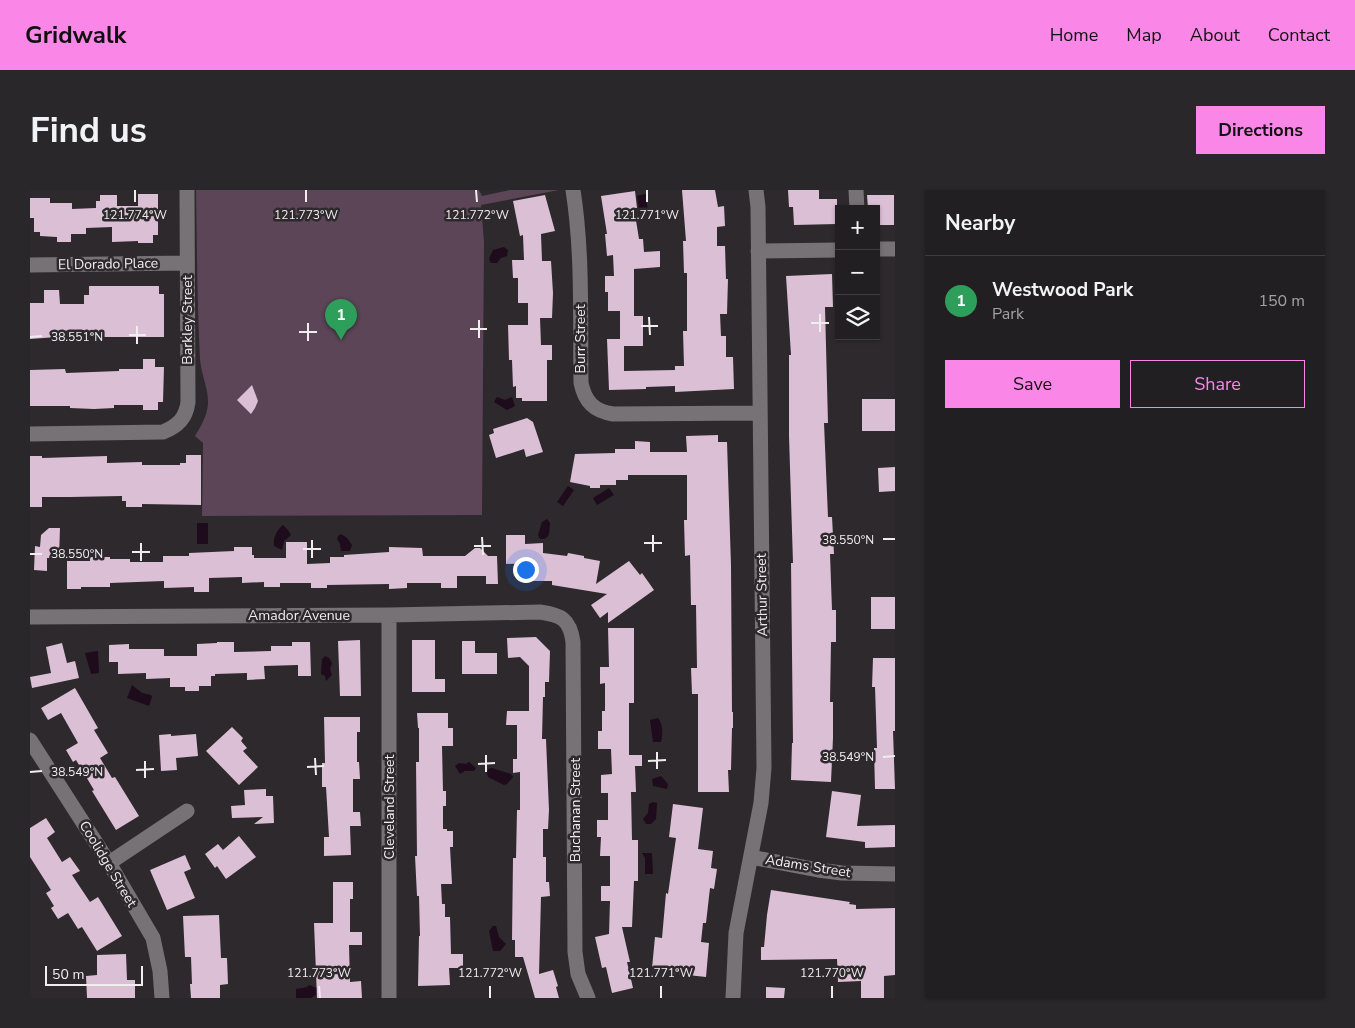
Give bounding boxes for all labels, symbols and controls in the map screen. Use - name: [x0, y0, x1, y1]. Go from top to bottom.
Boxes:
- text: Gridwalk: [25, 19, 126, 51]
- text: Home: [1050, 23, 1098, 47]
- text: Map: [1126, 23, 1162, 47]
- text: About: [1190, 23, 1240, 47]
- text: Contact: [1268, 23, 1330, 47]
- button: Directions: [1196, 106, 1325, 154]
- text: Find us: [30, 107, 147, 154]
- map controls: [835, 205, 880, 340]
- button: +: [835, 205, 880, 250]
- text: 121.774°W: [103, 207, 167, 223]
- text: 121.773°W: [274, 207, 338, 223]
- text: 121.772°W: [445, 207, 509, 223]
- text: 121.771°W: [615, 207, 679, 223]
- text: Nearby: [945, 209, 1015, 237]
- button: −: [835, 250, 880, 295]
- street label: El Dorado Place: [58, 254, 158, 274]
- street label: Barkley Street: [178, 275, 197, 365]
- text: Westwood Park: [992, 277, 1133, 303]
- text: 1: [956, 290, 966, 312]
- text: 150 m: [1258, 290, 1305, 312]
- button: layers: [835, 295, 880, 340]
- pin: 1: [325, 299, 357, 340]
- text: Park: [992, 303, 1024, 325]
- street label: Burr Street: [571, 304, 590, 374]
- text: 38.551°N: [51, 329, 103, 345]
- button: Save: [945, 360, 1120, 408]
- button: Share: [1130, 360, 1305, 408]
- text: 38.550°N: [822, 532, 874, 548]
- text: 38.550°N: [51, 546, 103, 562]
- street label: Arthur Street: [752, 553, 772, 637]
- your location: [513, 557, 539, 583]
- street label: Amador Avenue: [248, 606, 350, 625]
- text: 38.549°N: [822, 749, 874, 765]
- street label: Cleveland Street: [380, 754, 399, 859]
- street label: Buchanan Street: [566, 758, 585, 862]
- text: 38.549°N: [51, 764, 103, 780]
- street label: Coolidge Street: [75, 817, 141, 911]
- street label: Adams Street: [764, 850, 852, 882]
- scale bar: [45, 963, 142, 986]
- text: 50 m: [52, 965, 84, 984]
- text: 121.773°W: [287, 965, 351, 981]
- text: 121.772°W: [458, 965, 522, 981]
- text: 121.771°W: [629, 965, 693, 981]
- text: 121.770°W: [800, 965, 864, 981]

